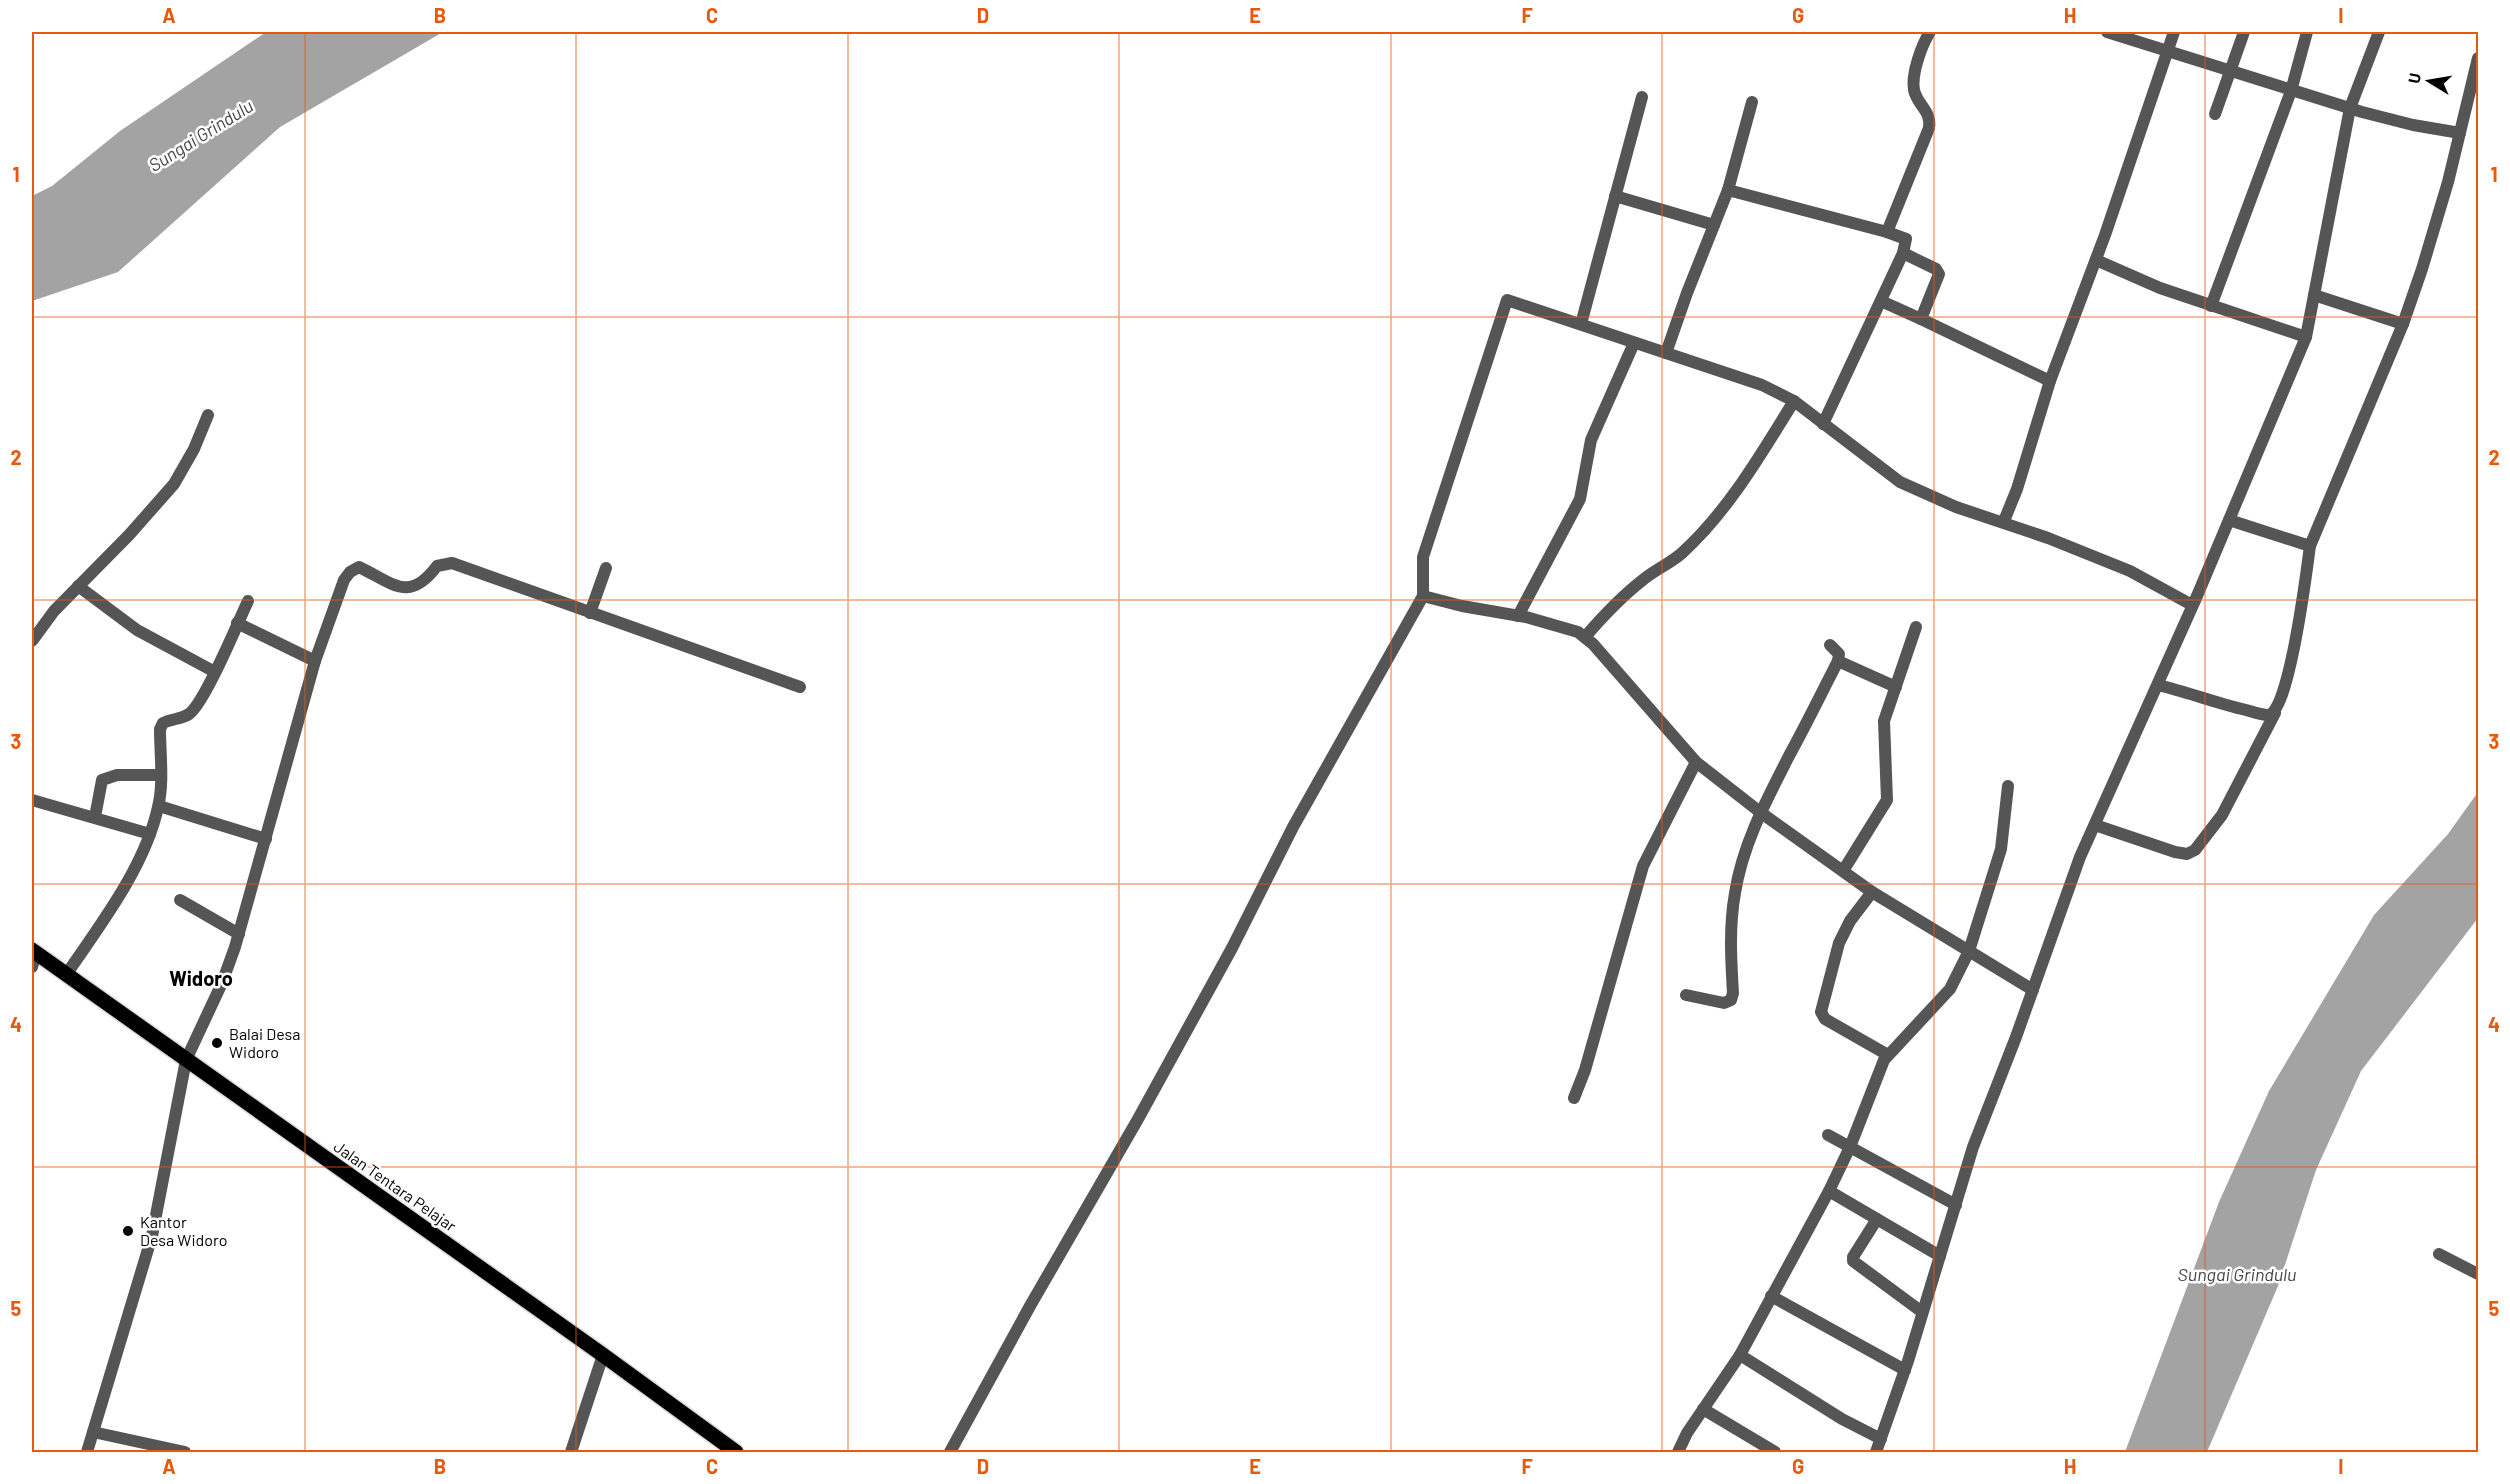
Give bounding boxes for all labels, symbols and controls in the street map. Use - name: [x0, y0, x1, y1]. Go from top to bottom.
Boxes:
- text: A: [162, 3, 176, 27]
- text: B: [434, 3, 446, 27]
- text: C: [706, 3, 718, 27]
- text: D: [977, 3, 989, 27]
- text: E: [1249, 3, 1261, 27]
- text: F: [1521, 3, 1533, 27]
- text: G: [1792, 3, 1804, 27]
- text: H: [2064, 3, 2076, 27]
- text: I: [2338, 3, 2344, 27]
- north arrow: [2399, 51, 2459, 111]
- text: U: [2403, 71, 2424, 85]
- water label: Sungai Grindulu: [144, 94, 257, 176]
- text: 1: [12, 162, 20, 186]
- text: 1: [2490, 162, 2498, 186]
- text: 2: [10, 445, 22, 469]
- text: 2: [2488, 445, 2500, 469]
- text: 3: [11, 729, 21, 753]
- text: 3: [2489, 729, 2499, 753]
- district label: Widoro: [169, 966, 233, 990]
- text: 4: [10, 1012, 22, 1036]
- text: 4: [2488, 1012, 2500, 1036]
- place label: Balai Desa Widoro: [229, 1024, 300, 1061]
- marker: Balai Desa Widoro: [210, 1036, 224, 1050]
- street label: Jalan Tentara Pelajar: [330, 1136, 460, 1235]
- place label: Kantor Desa Widoro: [140, 1212, 227, 1249]
- marker: Kantor Desa Widoro: [121, 1224, 135, 1238]
- water label: Sungai Grindulu: [2178, 1263, 2296, 1285]
- text: 5: [11, 1296, 22, 1320]
- text: 5: [2489, 1296, 2500, 1320]
- text: A: [162, 1454, 176, 1478]
- text: B: [434, 1454, 446, 1478]
- text: C: [706, 1454, 718, 1478]
- text: D: [977, 1454, 989, 1478]
- text: E: [1249, 1454, 1261, 1478]
- text: F: [1521, 1454, 1533, 1478]
- text: G: [1792, 1454, 1804, 1478]
- text: H: [2064, 1454, 2076, 1478]
- text: I: [2338, 1454, 2344, 1478]

